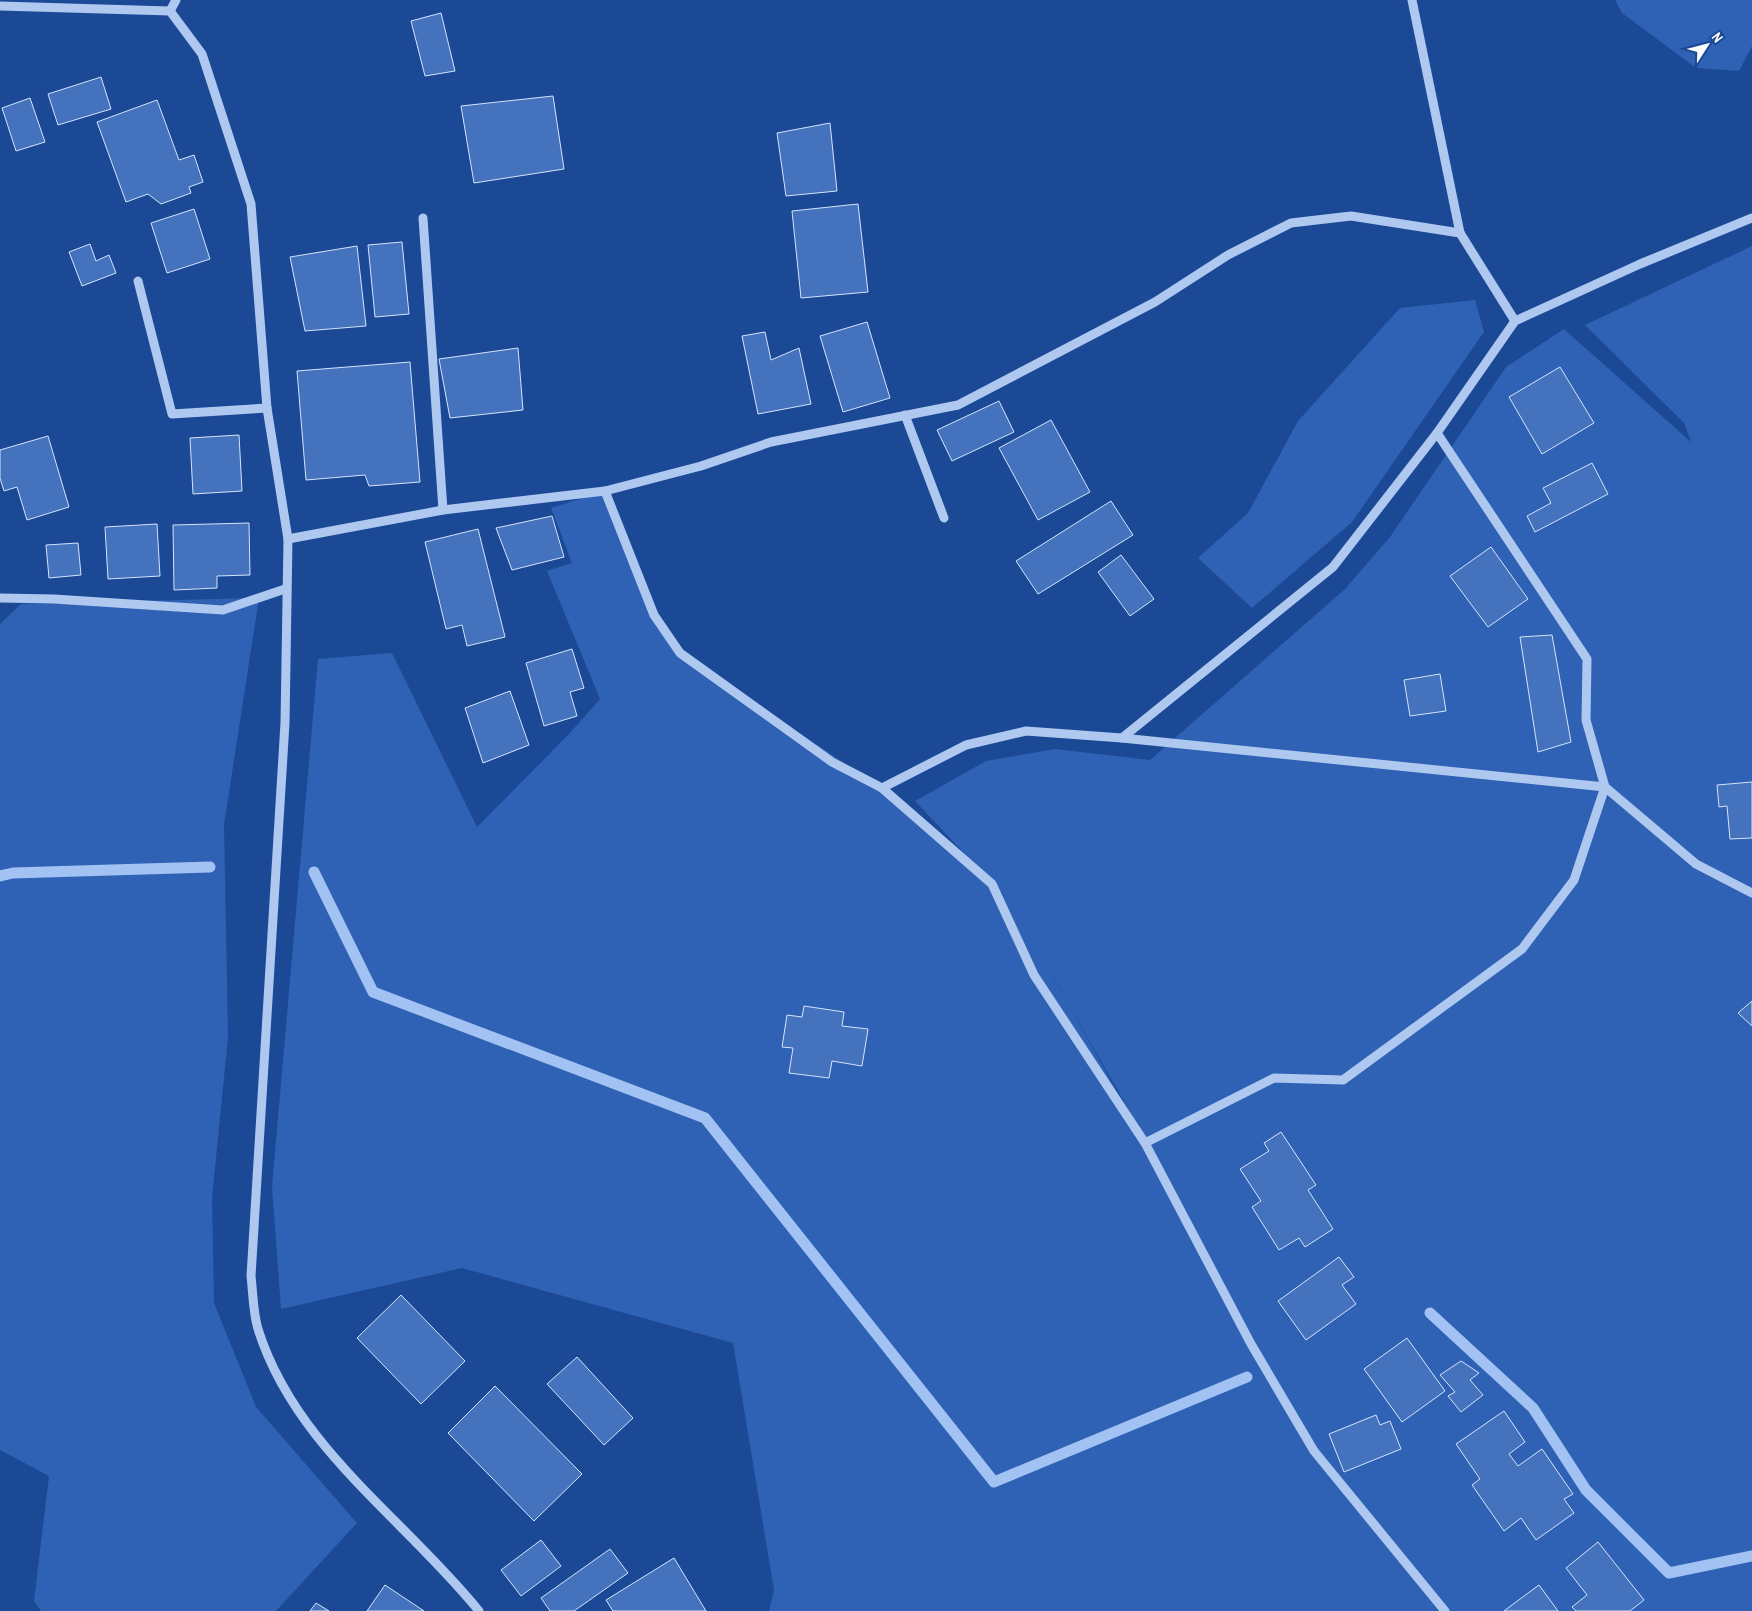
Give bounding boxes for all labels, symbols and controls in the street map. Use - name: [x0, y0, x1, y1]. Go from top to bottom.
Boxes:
- north arrow: [1682, 20, 1732, 70]
- text: N: [1708, 29, 1727, 46]

